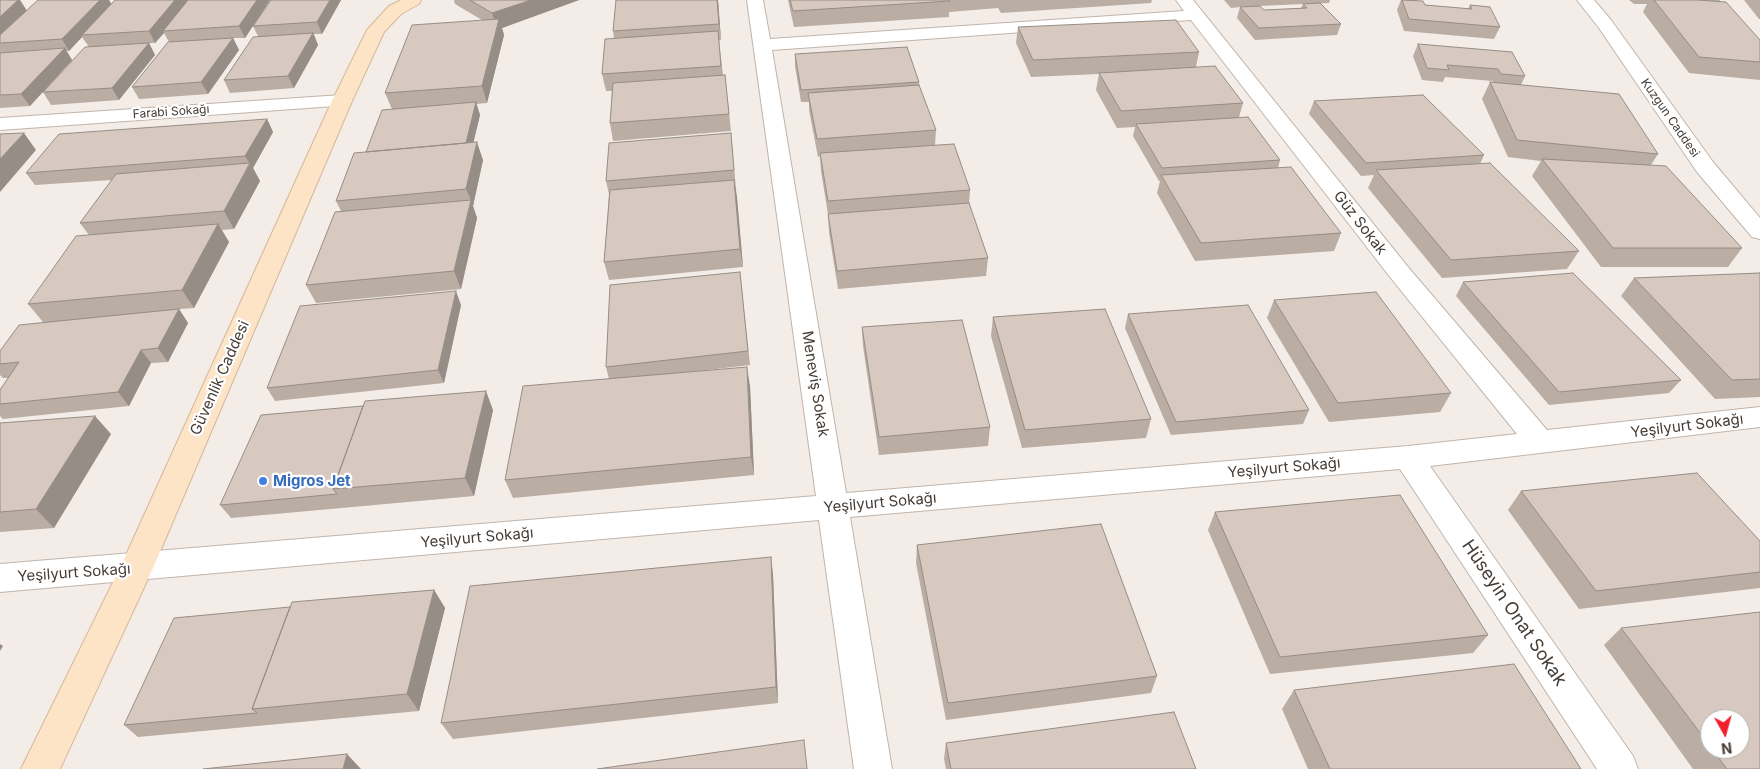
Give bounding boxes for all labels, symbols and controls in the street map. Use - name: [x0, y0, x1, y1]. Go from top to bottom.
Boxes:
- street label: Kuzgun Caddesi: [1638, 76, 1702, 160]
- street label: Farabi Sokağı: [132, 102, 210, 122]
- street label: Güz Sokak: [1329, 187, 1391, 259]
- street label: Güvenlik Caddesi: [187, 318, 253, 438]
- street label: Meneviş Sokak: [798, 330, 832, 438]
- street label: Yeşilyurt Sokağı: [1630, 410, 1744, 442]
- street label: Yeşilyurt Sokağı: [1227, 454, 1341, 482]
- place label: Migros Jet: [273, 472, 351, 490]
- marker: Migros Jet: [257, 475, 269, 487]
- street label: Yeşilyurt Sokağı: [823, 489, 937, 517]
- street label: Yeşilyurt Sokağı: [420, 524, 534, 552]
- street label: Hüseyin Onat Sokak: [1457, 536, 1571, 690]
- street label: Yeşilyurt Sokağı: [17, 560, 131, 586]
- north arrow: [1700, 709, 1750, 759]
- text: N: [1720, 739, 1733, 757]

